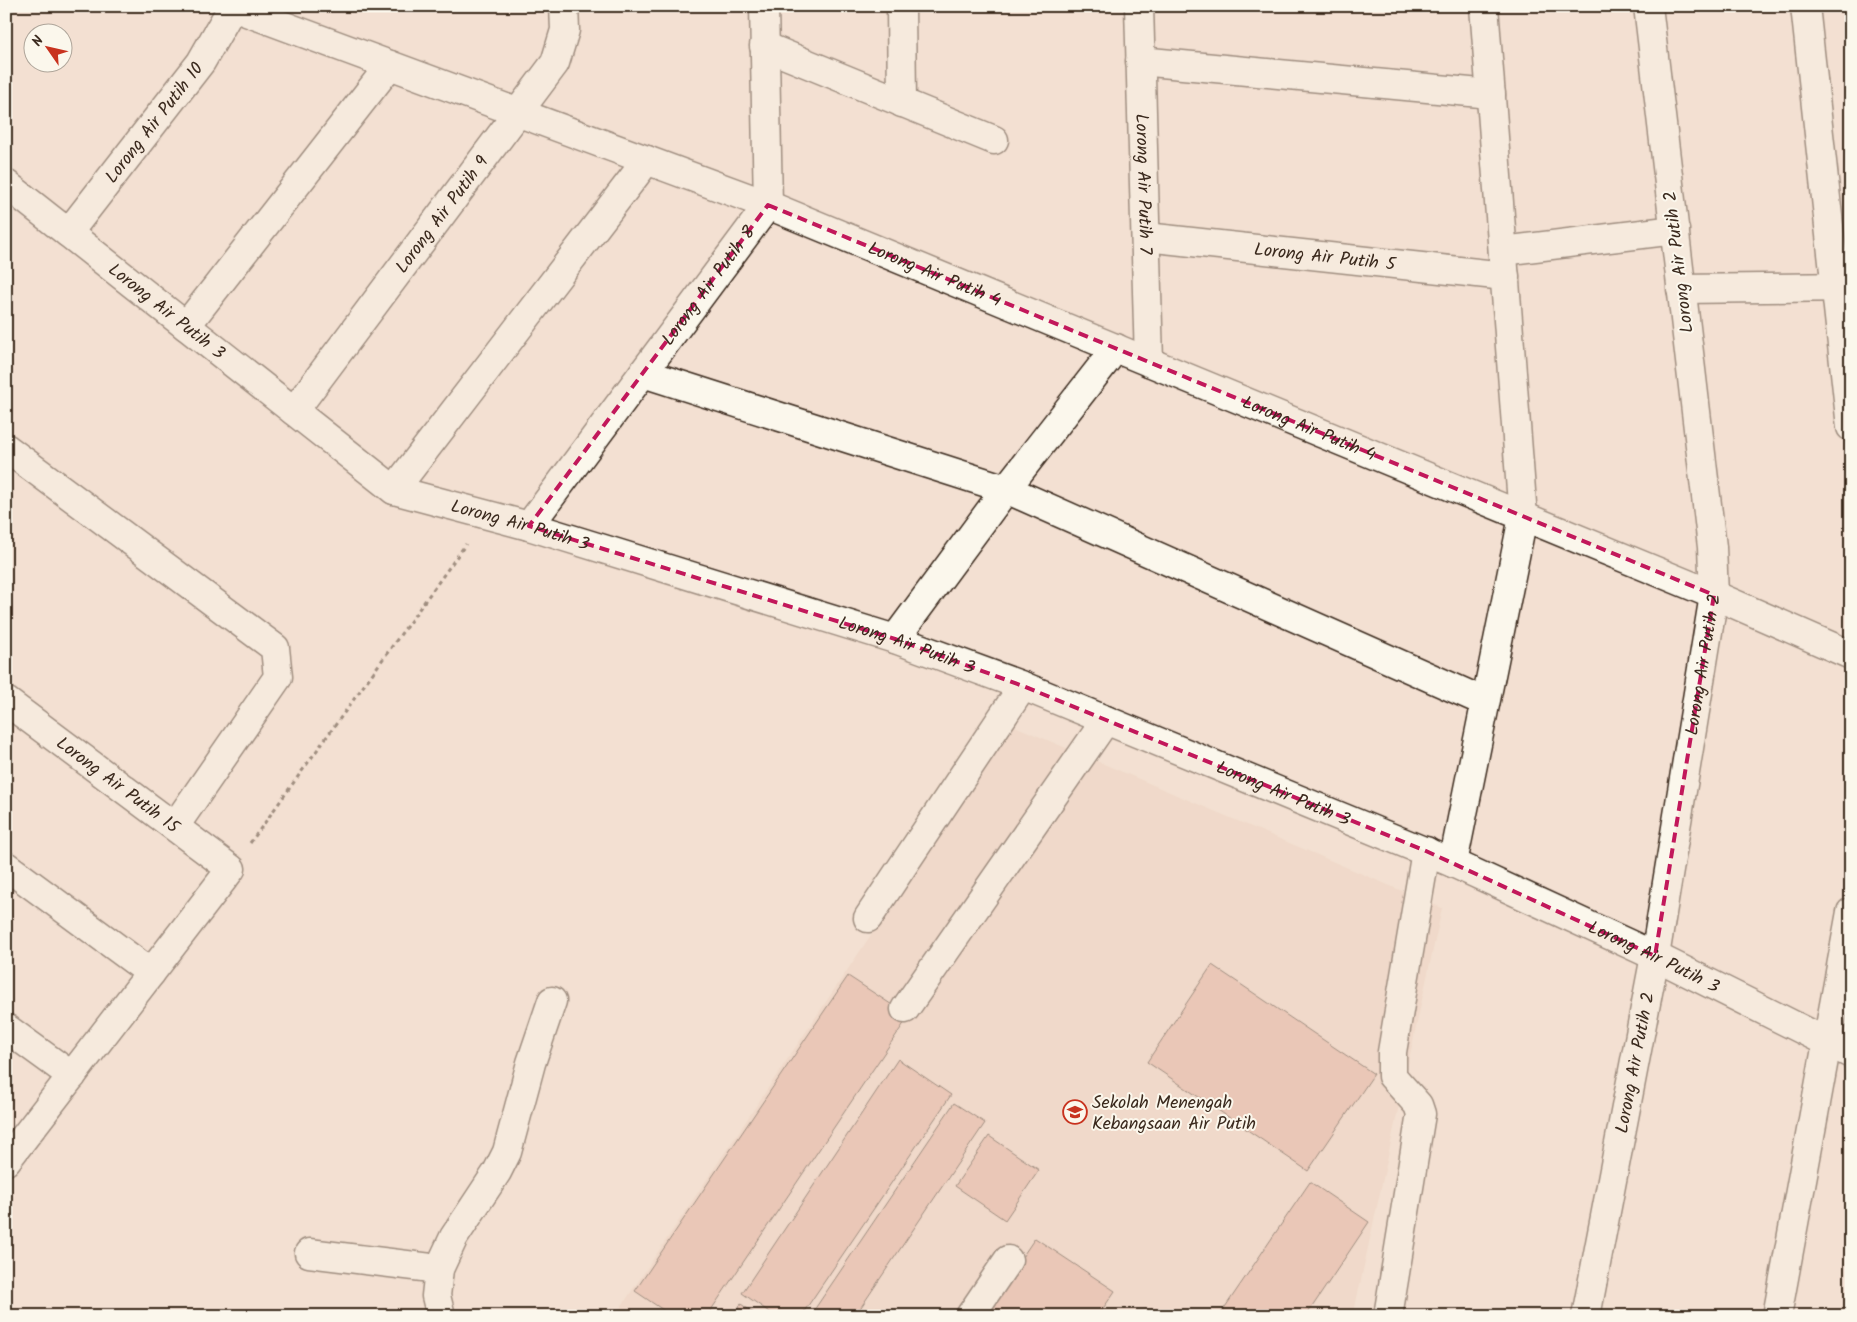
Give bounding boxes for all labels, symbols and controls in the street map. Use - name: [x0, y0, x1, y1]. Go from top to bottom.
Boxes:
- north arrow: [22, 22, 72, 72]
- text: N: [26, 31, 50, 51]
- street label: Lorong Air Putih 10: [99, 56, 212, 190]
- street label: Lorong Air Putih 7: [1126, 113, 1159, 255]
- street label: Lorong Air Putih 9: [389, 150, 497, 280]
- street label: Lorong Air Putih 2: [1656, 189, 1703, 334]
- street label: Lorong Air Putih 8: [655, 220, 764, 352]
- street label: Lorong Air Putih 4: [863, 235, 1006, 316]
- street label: Lorong Air Putih 5: [1253, 236, 1398, 280]
- street label: Lorong Air Putih 3: [101, 257, 231, 368]
- street label: Lorong Air Putih 4: [1237, 389, 1380, 470]
- street label: Lorong Air Putih 3: [447, 493, 593, 560]
- street label: Lorong Air Putih 2: [1678, 592, 1730, 738]
- street label: Lorong Air Putih 3: [835, 609, 979, 683]
- street label: Lorong Air Putih 15: [49, 730, 186, 843]
- street label: Lorong Air Putih 3: [1211, 754, 1355, 835]
- street label: Lorong Air Putih 3: [1583, 914, 1724, 1002]
- street label: Lorong Air Putih 2: [1608, 990, 1664, 1136]
- place label: Sekolah Menengah Kebangsaan Air Putih: [1092, 1089, 1256, 1139]
- school or university icon: Sekolah Menengah Kebangsaan Air Putih: [1062, 1099, 1088, 1125]

